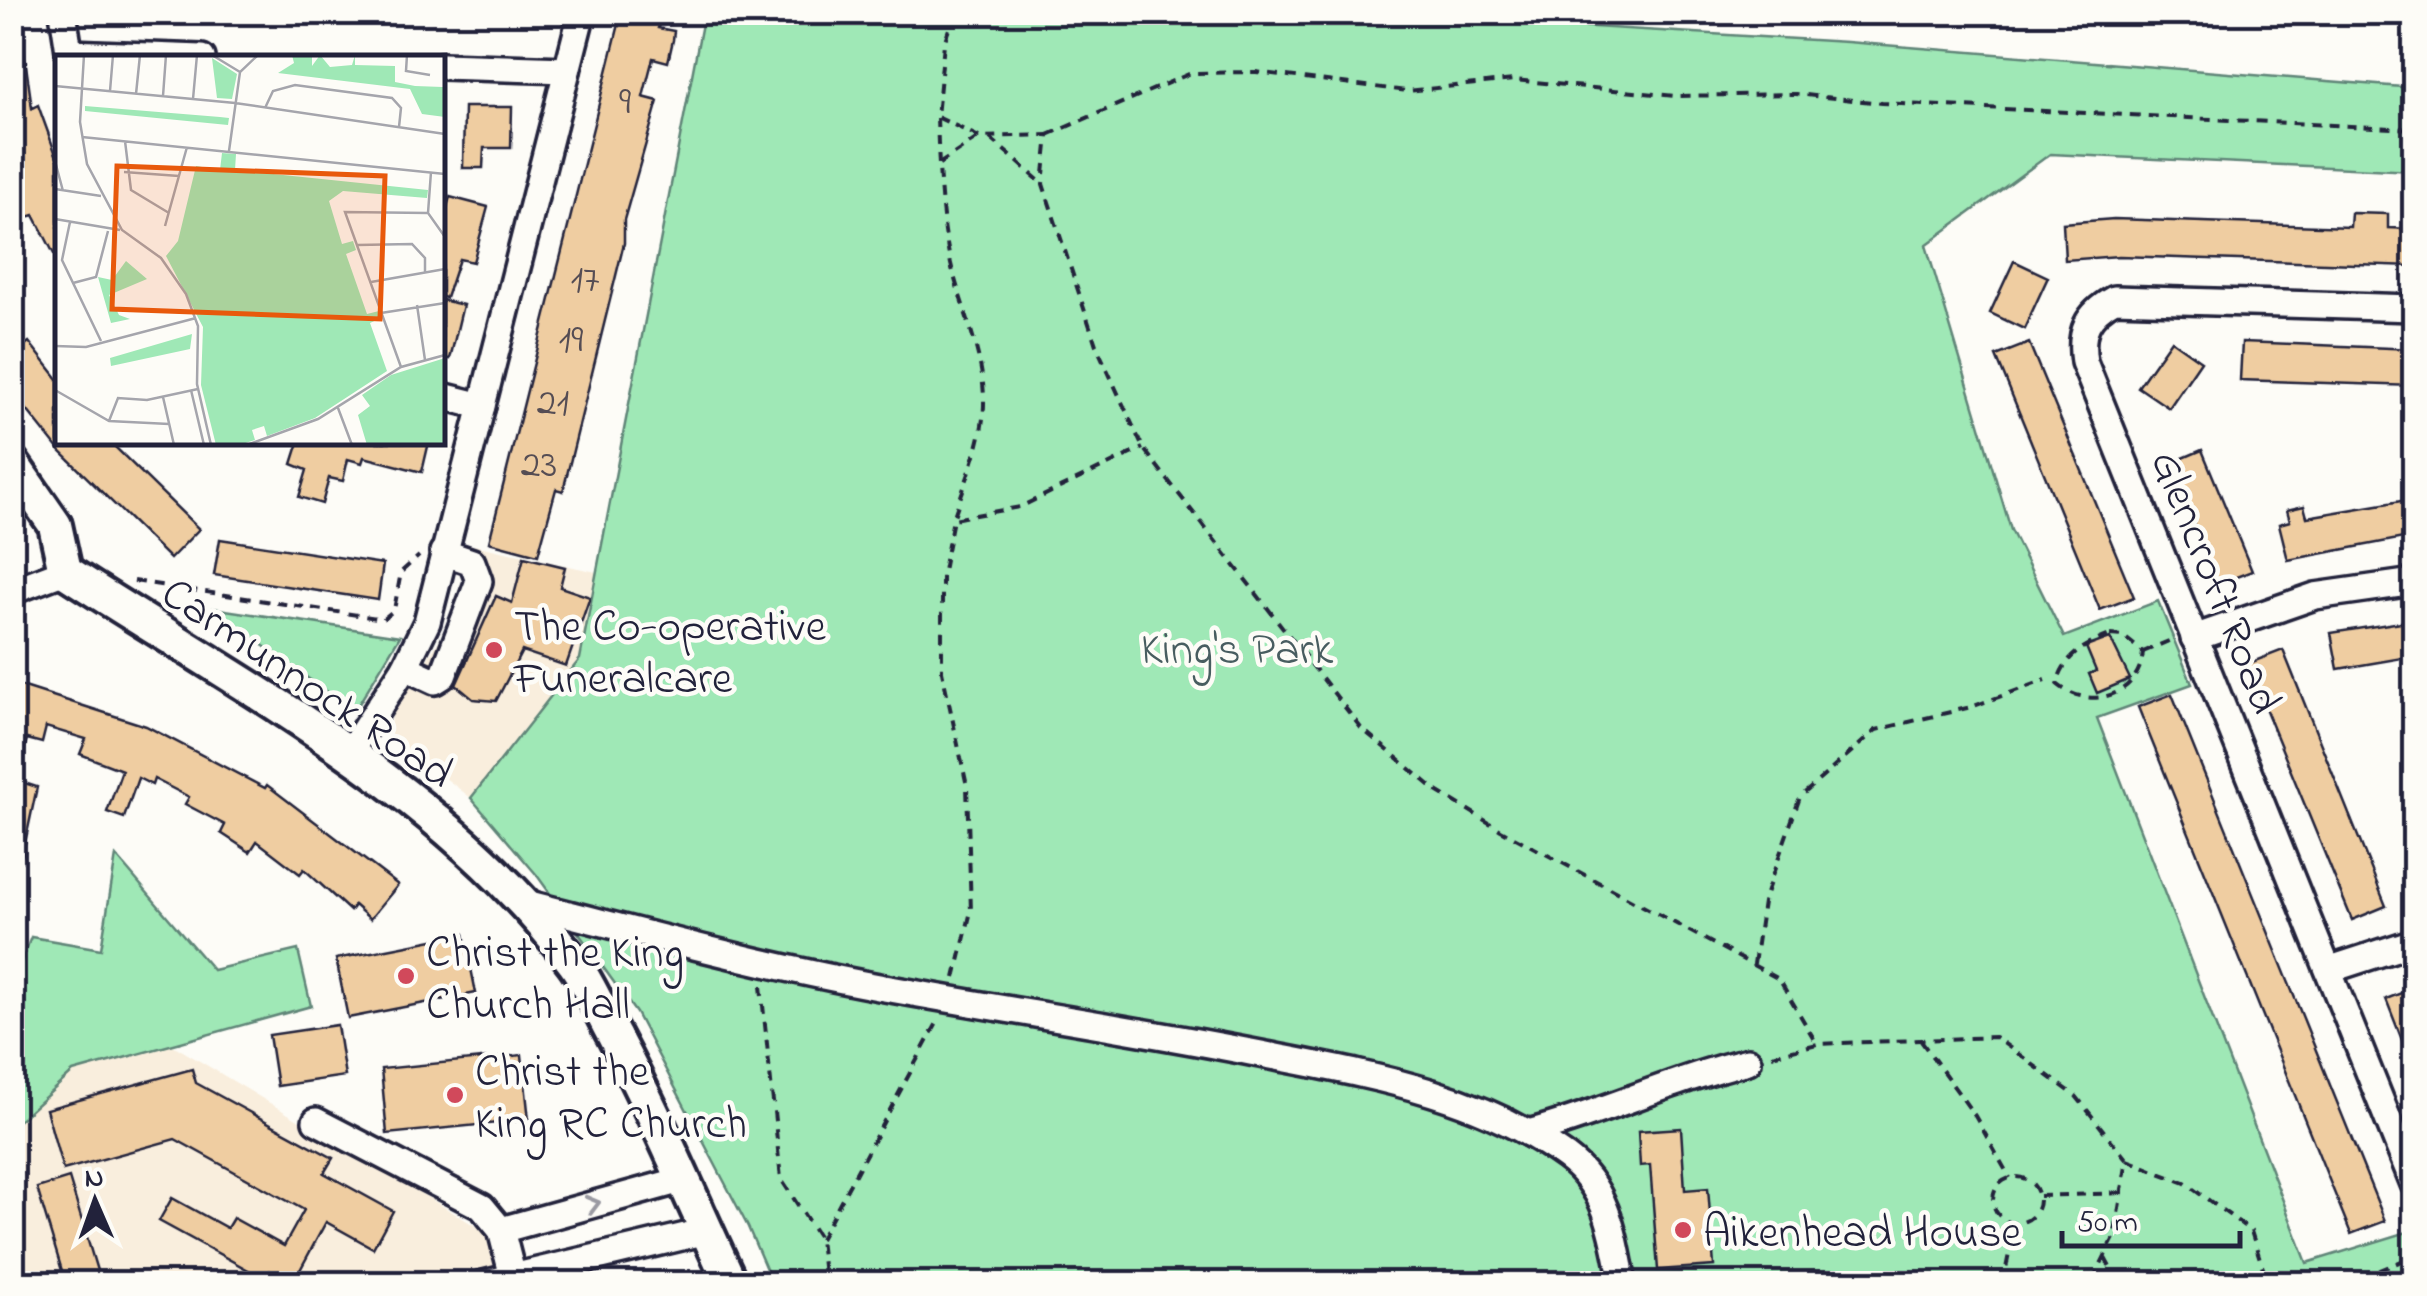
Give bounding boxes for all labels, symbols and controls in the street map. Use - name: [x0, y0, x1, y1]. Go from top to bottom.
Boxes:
- inset map: [55, 55, 445, 445]
- house number: 9: [619, 74, 631, 133]
- house number: 17: [570, 252, 600, 311]
- house number: 19: [559, 312, 583, 371]
- house number: 21: [537, 375, 569, 434]
- house number: 23: [521, 437, 557, 496]
- street label: Glencroft Road: [2131, 441, 2296, 724]
- street label: Carmunnock Road: [147, 563, 466, 808]
- place label: The Co-operative Funeralcare: [513, 596, 827, 714]
- park label: King's Park: [1141, 619, 1334, 686]
- marker: The Co-operative Funeralcare: [483, 639, 505, 661]
- place label: Christ the King Church Hall: [426, 922, 684, 1040]
- marker: Christ the King Church Hall: [395, 965, 417, 987]
- place label: Christ the King RC Church: [475, 1041, 747, 1160]
- marker: Christ the King RC Church: [444, 1084, 466, 1106]
- north arrow: [45, 1151, 145, 1251]
- text: N: [84, 1159, 104, 1200]
- scale bar: [2062, 1186, 2240, 1248]
- one-way arrow: [584, 1195, 601, 1216]
- place label: Aikenhead House: [1703, 1202, 2022, 1268]
- text: 50 m: [2077, 1202, 2138, 1246]
- marker: Aikenhead House: [1672, 1219, 1694, 1241]

